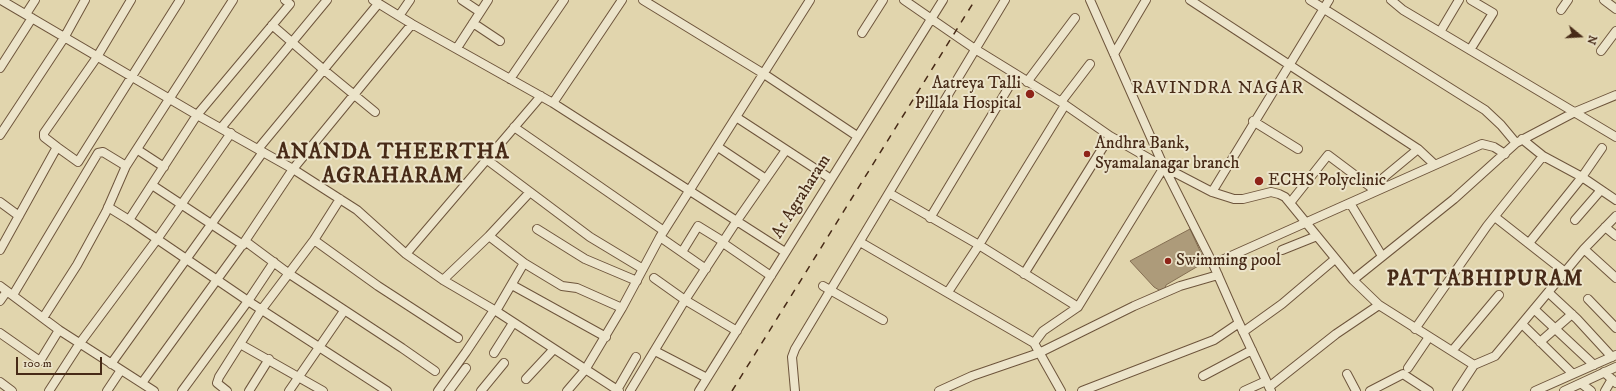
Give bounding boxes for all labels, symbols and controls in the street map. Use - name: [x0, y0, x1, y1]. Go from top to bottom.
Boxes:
- north arrow: [1560, 16, 1600, 56]
- text: N: [1583, 33, 1599, 46]
- place label: Aatreya Talli Pillala Hospital: [915, 74, 1021, 114]
- district label: RAVINDRA NAGAR: [1132, 78, 1304, 100]
- marker: Aatreya Talli Pillala Hospital: [1024, 88, 1036, 100]
- place label: Andhra Bank, Syamalanagar branch: [1095, 134, 1239, 174]
- district label: ANANDA THEERTHA AGRAHARAM: [276, 141, 510, 191]
- marker: Andhra Bank, Syamalanagar branch: [1082, 149, 1092, 159]
- street label: At Agraharam: [768, 151, 836, 243]
- place label: ECHS Polyclinic: [1268, 171, 1386, 191]
- marker: ECHS Polyclinic: [1253, 175, 1265, 187]
- place label: Swimming pool: [1176, 251, 1281, 271]
- marker: Swimming pool: [1163, 256, 1173, 266]
- district label: PATTABHIPURAM: [1387, 268, 1583, 294]
- scale bar: [18, 349, 104, 375]
- text: 100 m: [23, 356, 52, 371]

